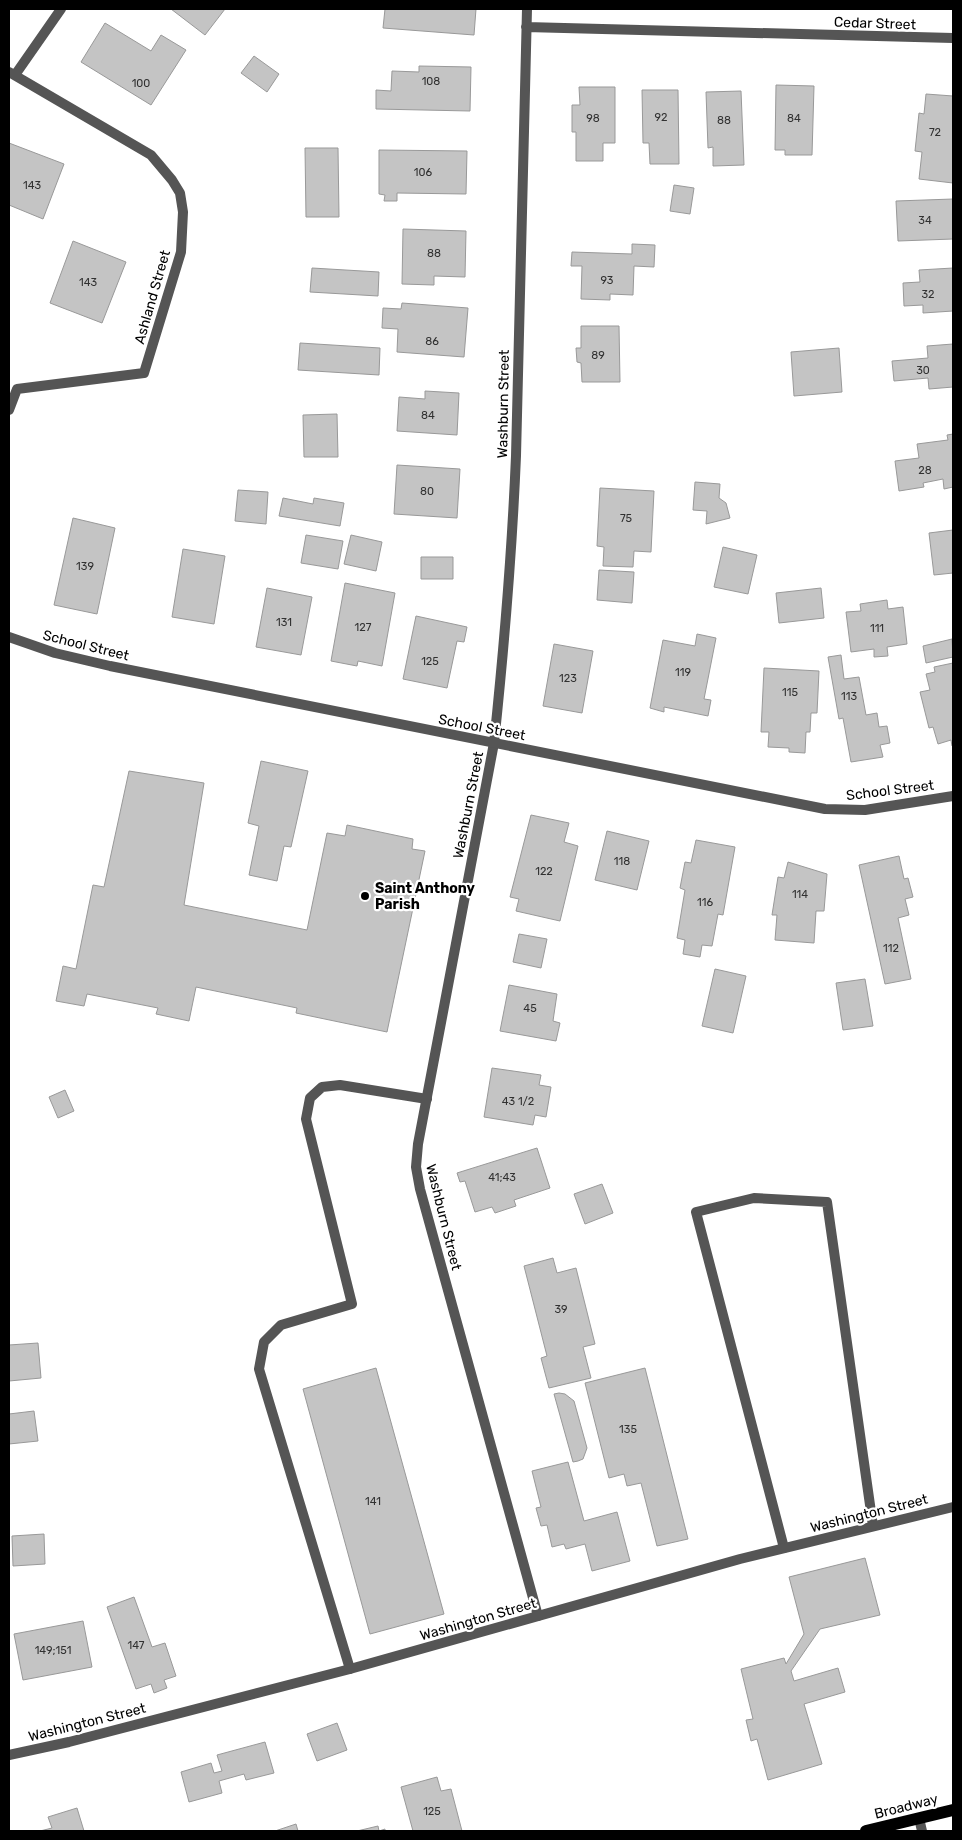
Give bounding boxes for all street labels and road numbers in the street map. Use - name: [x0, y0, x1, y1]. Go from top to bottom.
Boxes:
- street label: Cedar Street: [834, 14, 917, 33]
- street label: Ashland Street: [131, 248, 174, 346]
- street label: Washburn Street: [494, 349, 513, 459]
- street label: School Street: [41, 627, 131, 665]
- street label: School Street: [437, 711, 527, 744]
- street label: Washburn Street: [450, 750, 487, 860]
- street label: School Street: [845, 777, 935, 804]
- street label: Washburn Street: [422, 1162, 465, 1272]
- street label: Washington Street: [809, 1491, 930, 1536]
- street label: Washington Street: [418, 1595, 539, 1644]
- street label: Washington Street: [27, 1700, 148, 1745]
- street label: Broadway: [873, 1790, 940, 1823]

